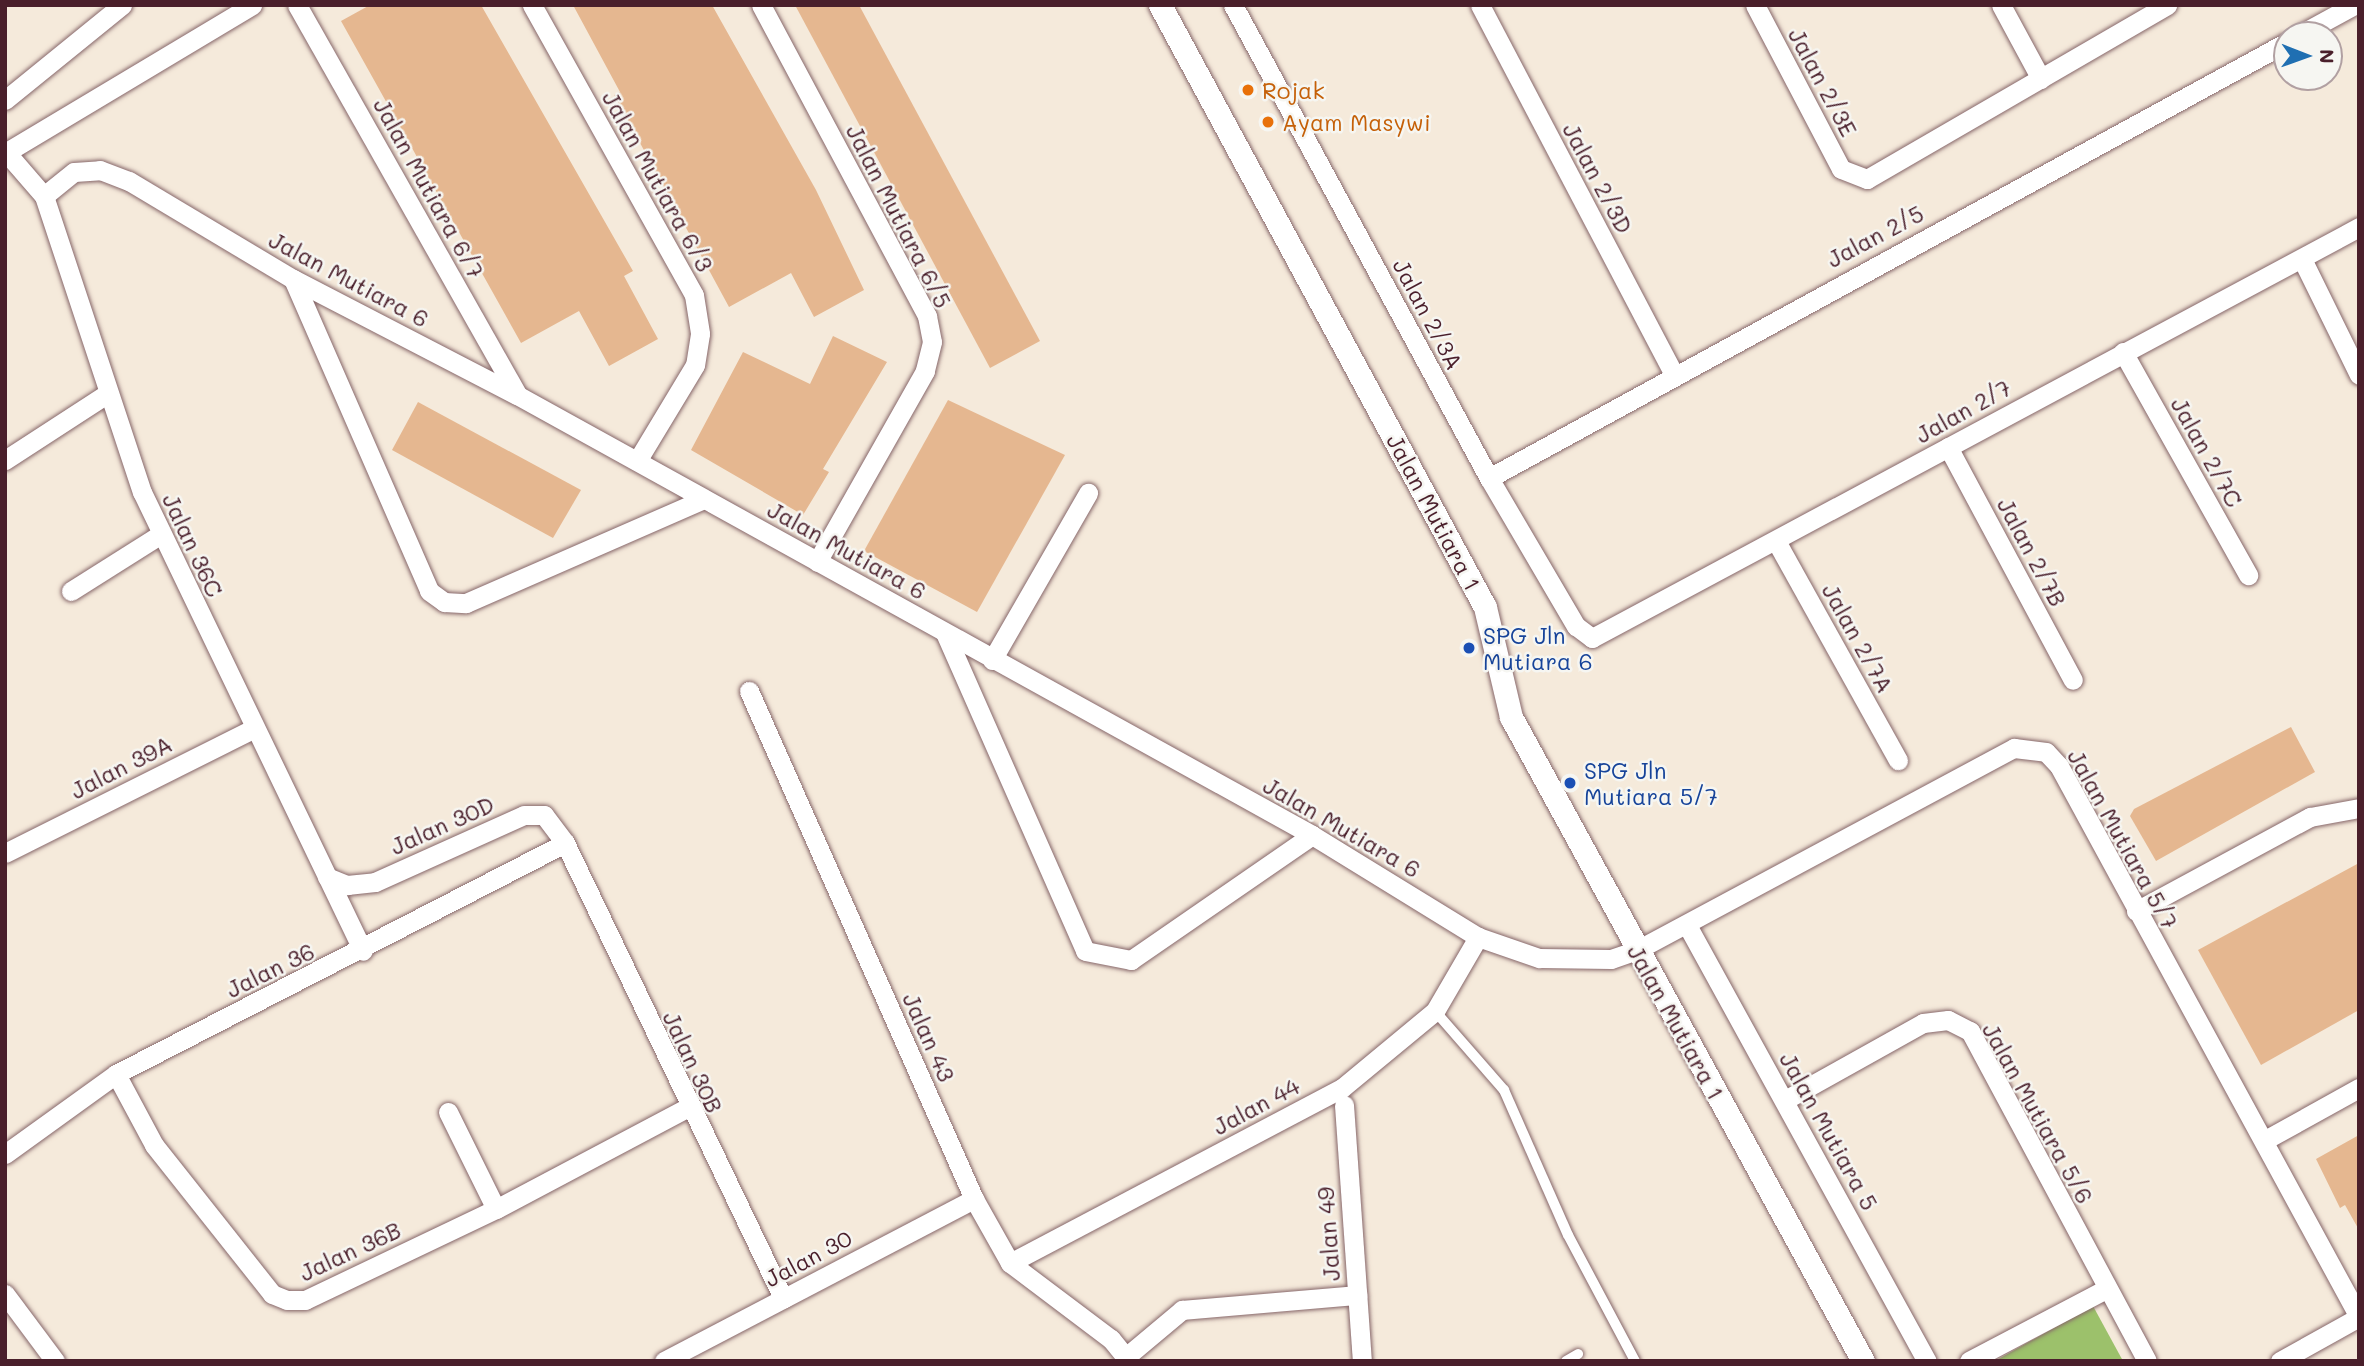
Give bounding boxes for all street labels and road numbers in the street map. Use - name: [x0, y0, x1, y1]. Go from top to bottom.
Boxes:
- street label: Jalan 2/3E: [1783, 23, 1863, 141]
- street label: Jalan Mutiara 6/3: [597, 86, 719, 276]
- street label: Jalan Mutiara 6/7: [368, 93, 490, 283]
- street label: Jalan 2/3D: [1557, 118, 1639, 238]
- street label: Jalan Mutiara 6/5: [841, 120, 957, 312]
- street label: Jalan 2/5: [1822, 199, 1928, 273]
- street label: Jalan Mutiara 6: [265, 225, 433, 333]
- street label: Jalan 2/3A: [1387, 254, 1469, 374]
- street label: Jalan 2/7: [1910, 374, 2016, 448]
- street label: Jalan 2/7C: [2166, 392, 2248, 512]
- street label: Jalan Mutiara 1: [1381, 429, 1487, 595]
- street label: Jalan 36C: [157, 489, 229, 601]
- street label: Jalan 2/7B: [1992, 493, 2072, 611]
- street label: Jalan Mutiara 6: [763, 495, 931, 605]
- street label: Jalan 2/7A: [1817, 579, 1899, 697]
- street label: Jalan 39A: [66, 730, 176, 804]
- street label: Jalan Mutiara 5/7: [2062, 744, 2184, 934]
- street label: Jalan Mutiara 6: [1259, 771, 1425, 883]
- street label: Jalan 30D: [386, 790, 498, 860]
- street label: Jalan 36: [221, 937, 319, 1003]
- street label: Jalan Mutiara 1: [1622, 940, 1730, 1104]
- street label: Jalan 43: [897, 988, 961, 1086]
- street label: Jalan 30B: [657, 1007, 729, 1117]
- street label: Jalan Mutiara 5/6: [1977, 1018, 2099, 1208]
- street label: Jalan Mutiara 5: [1774, 1047, 1884, 1215]
- street label: Jalan 44: [1208, 1072, 1304, 1140]
- street label: Jalan 49: [1311, 1186, 1345, 1282]
- street label: Jalan 36B: [295, 1215, 405, 1287]
- street label: Jalan 30: [760, 1224, 856, 1292]

